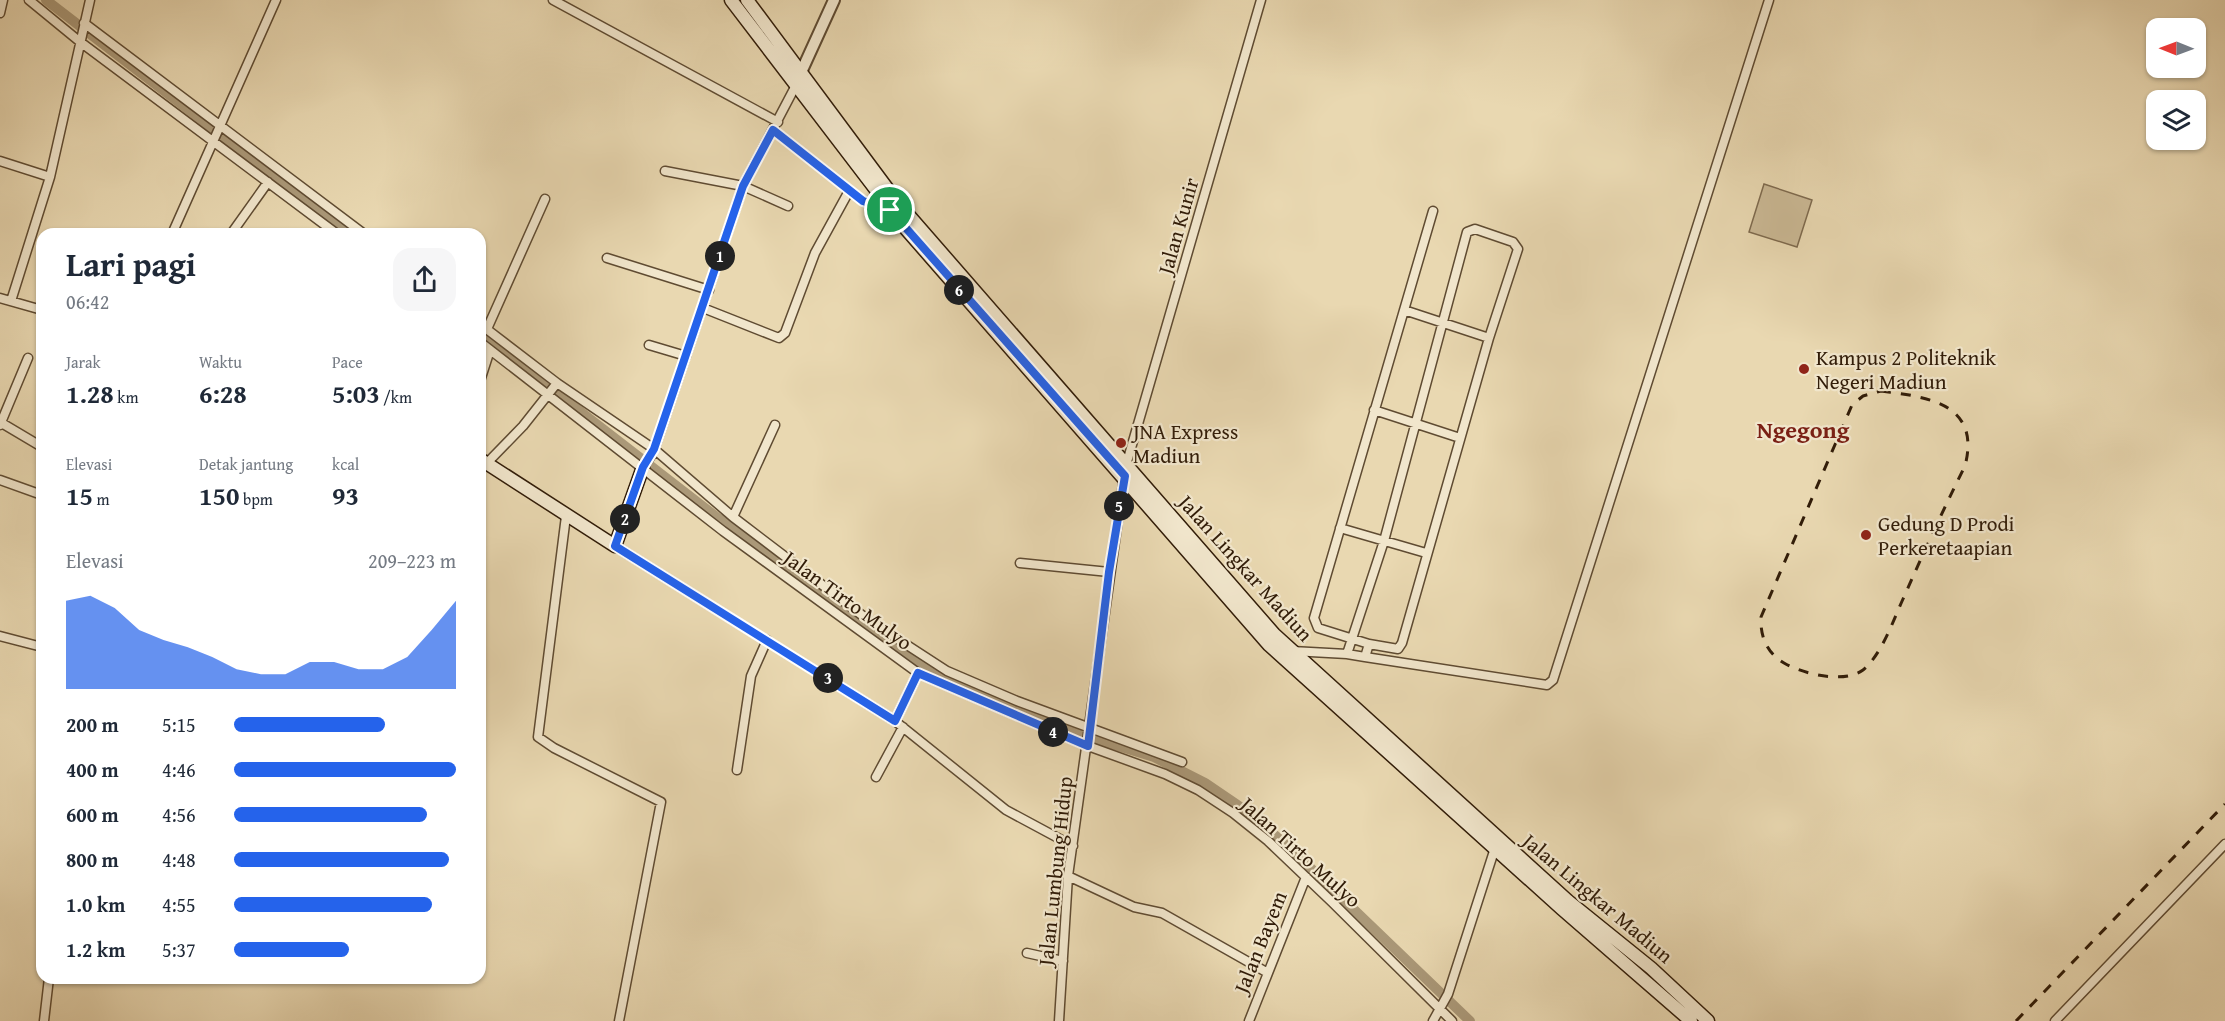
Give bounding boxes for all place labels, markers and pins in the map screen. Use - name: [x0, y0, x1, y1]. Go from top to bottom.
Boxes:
- pin: [864, 184, 915, 235]
- pin: 1: [705, 241, 735, 271]
- pin: 6: [944, 275, 974, 305]
- place label: Kampus 2 Politeknik Negeri Madiun: [1816, 342, 1996, 397]
- marker: Kampus 2 Politeknik Negeri Madiun: [1797, 362, 1811, 376]
- place label: JNA Express Madiun: [1130, 416, 1238, 471]
- marker: JNA Express Madiun: [1114, 436, 1128, 450]
- pin: 5: [1104, 491, 1134, 521]
- pin: 2: [610, 504, 640, 534]
- place label: Gedung D Prodi Perkeretaapian: [1878, 508, 2015, 563]
- marker: Gedung D Prodi Perkeretaapian: [1859, 528, 1873, 542]
- pin: 3: [813, 663, 843, 693]
- pin: 4: [1038, 717, 1068, 747]

